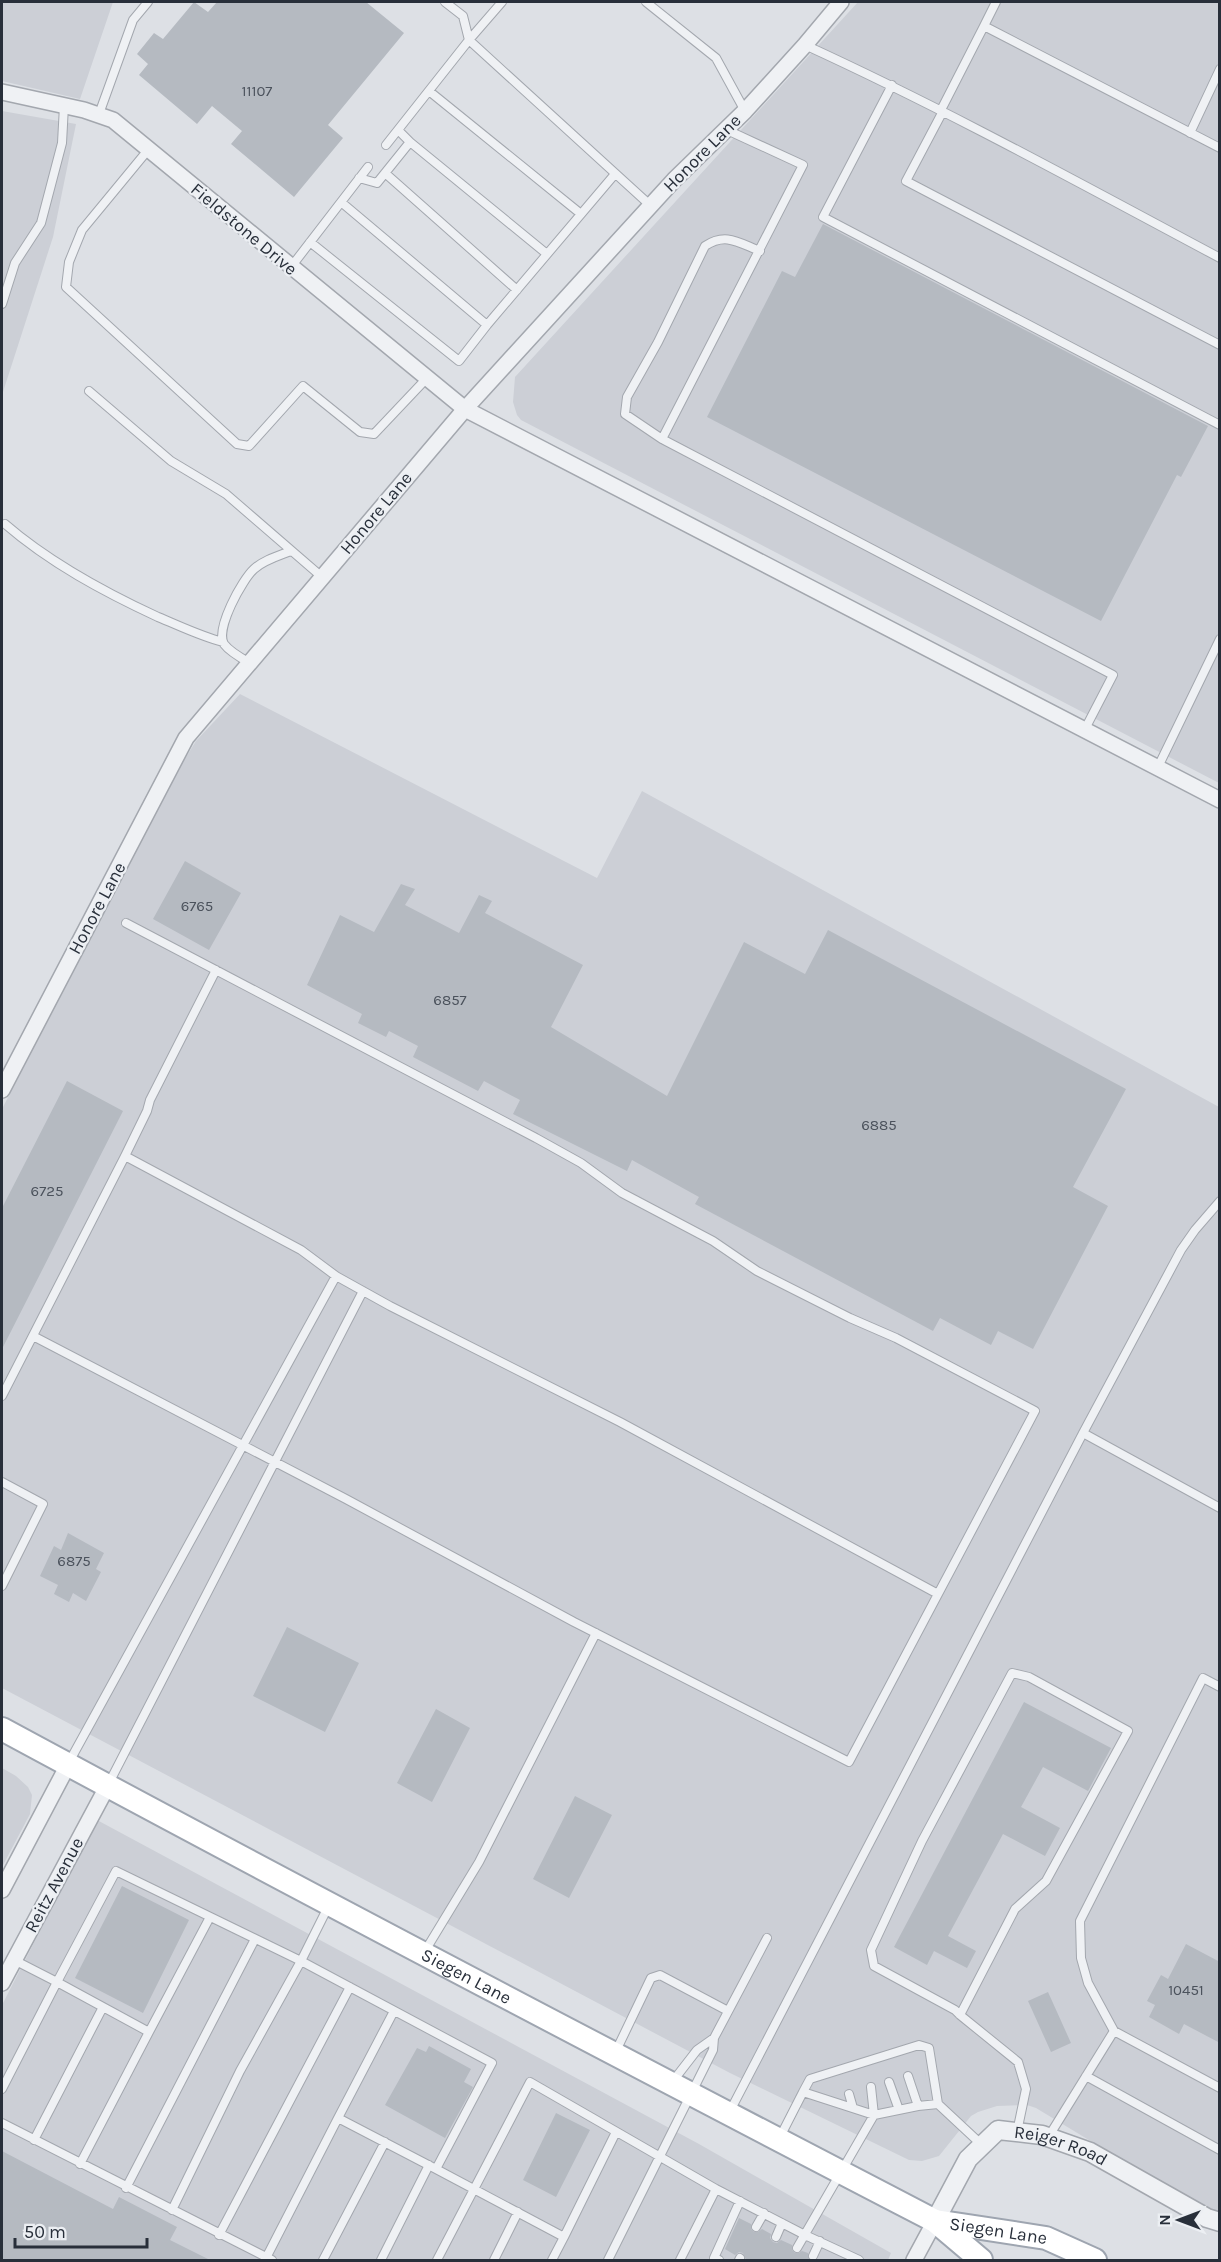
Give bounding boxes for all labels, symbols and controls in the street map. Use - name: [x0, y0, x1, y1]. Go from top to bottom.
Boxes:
- house number: 11107: [242, 82, 272, 100]
- street label: Honore Lane: [659, 110, 745, 196]
- street label: Fieldstone Drive: [186, 178, 302, 280]
- street label: Honore Lane: [335, 467, 417, 559]
- street label: Honore Lane: [64, 858, 130, 958]
- house number: 6765: [181, 897, 213, 915]
- house number: 6857: [433, 991, 467, 1009]
- house number: 6885: [861, 1116, 897, 1134]
- house number: 6725: [31, 1182, 63, 1200]
- house number: 6875: [57, 1552, 91, 1570]
- street label: Reitz Avenue: [20, 1834, 88, 1936]
- street label: Siegen Lane: [418, 1944, 515, 2009]
- house number: 10451: [1168, 1981, 1204, 1999]
- street label: Reiger Road: [1013, 2121, 1112, 2171]
- north arrow: [1149, 2190, 1209, 2250]
- scale bar: [15, 2211, 147, 2249]
- street label: Siegen Lane: [948, 2212, 1049, 2249]
- text: N: [1155, 2214, 1174, 2226]
- text: 50 m: [24, 2221, 66, 2243]

